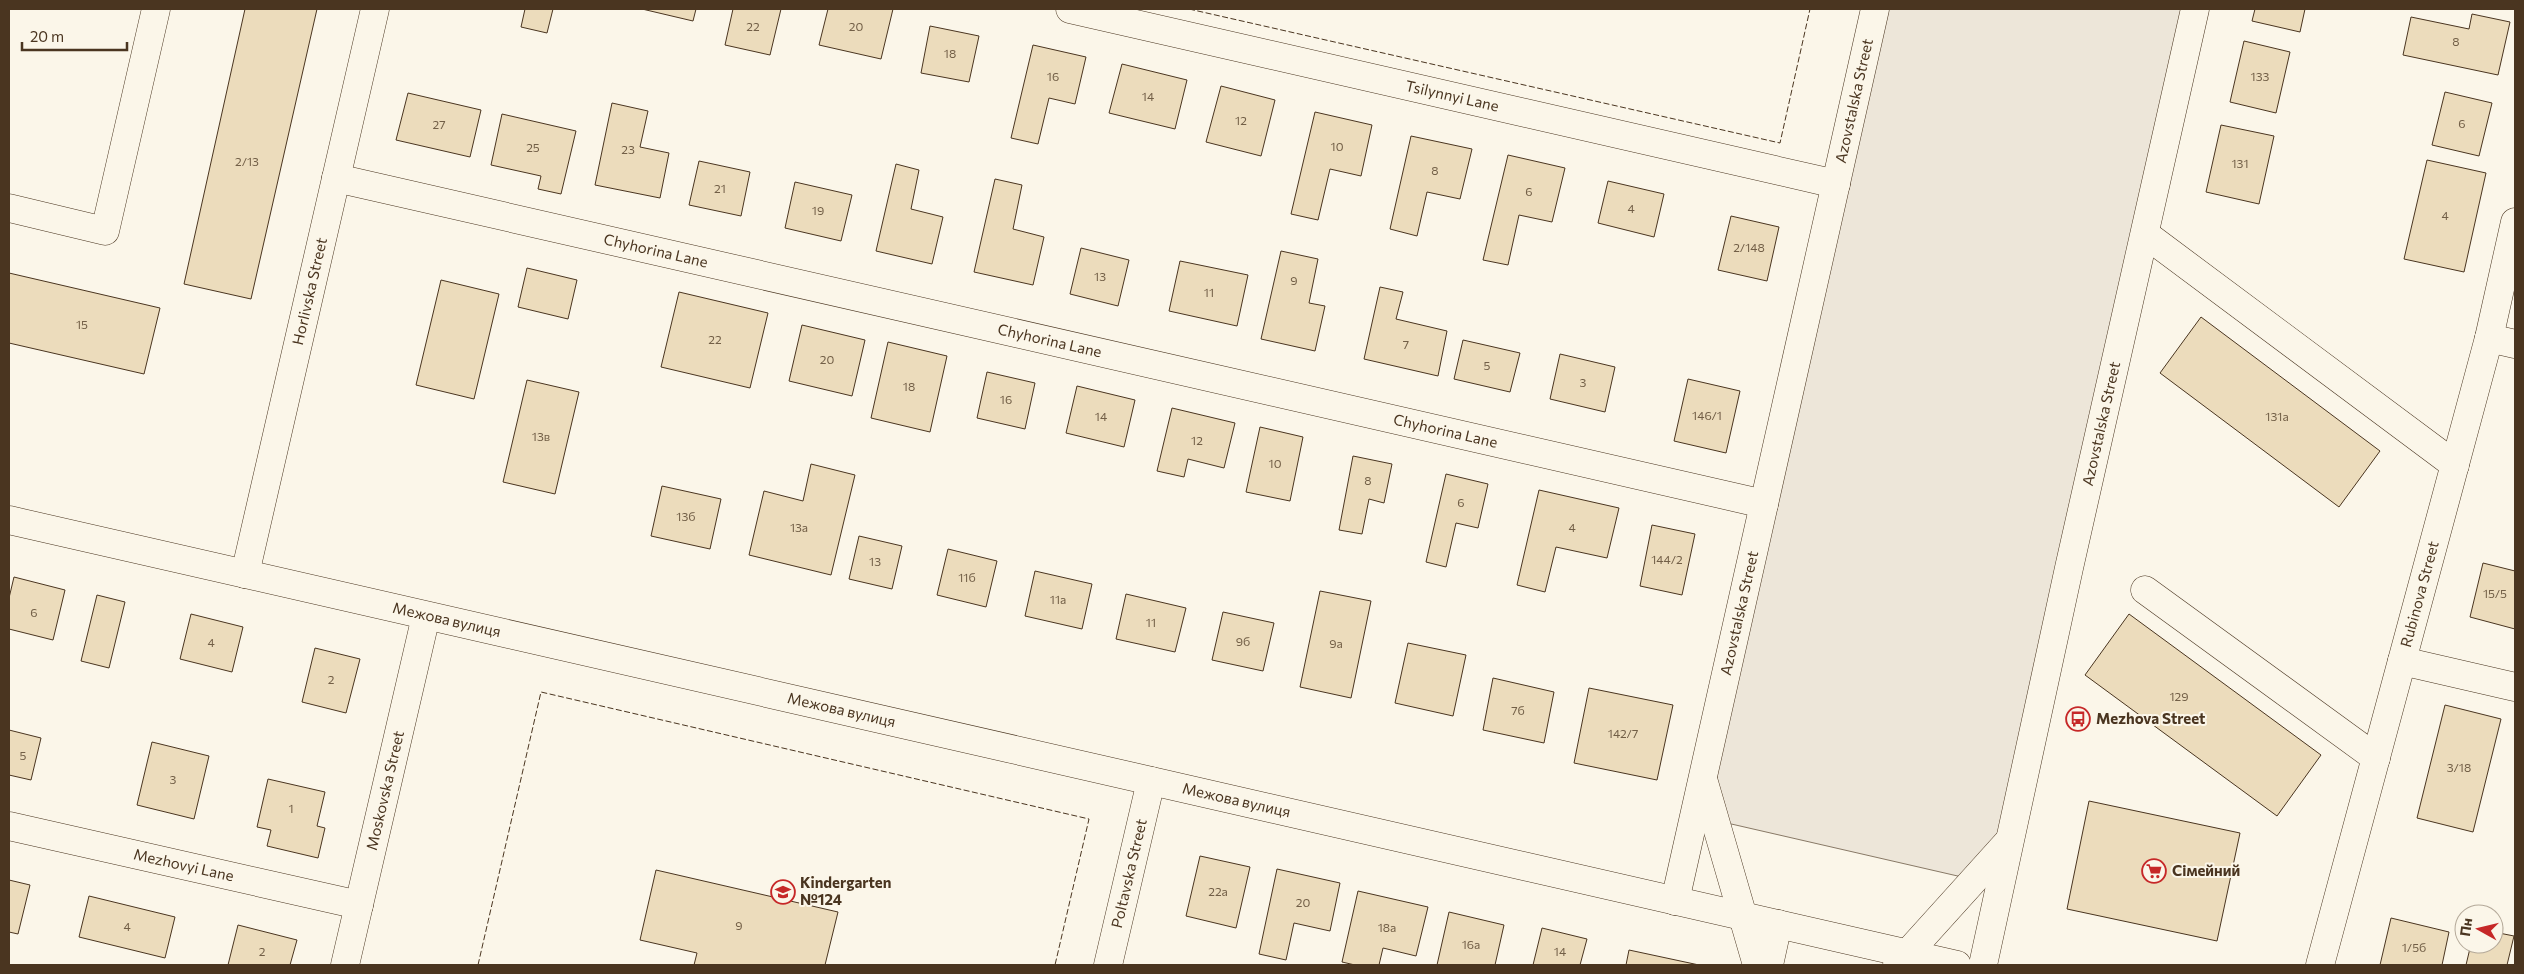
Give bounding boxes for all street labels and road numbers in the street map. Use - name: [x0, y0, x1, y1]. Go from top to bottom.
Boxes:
- street label: Azovstalska Street: [1831, 37, 1876, 165]
- street label: Tsilynnyi Lane: [1404, 76, 1501, 115]
- street label: Chyhorina Lane: [602, 229, 710, 271]
- street label: Horlivska Street: [288, 236, 330, 347]
- street label: Chyhorina Lane: [996, 319, 1104, 361]
- street label: Azovstalska Street: [2078, 360, 2123, 487]
- street label: Chyhorina Lane: [1392, 410, 1500, 451]
- street label: Rubinova Street: [2396, 539, 2442, 649]
- street label: Azovstalska Street: [1716, 549, 1761, 677]
- street label: Межова вулиця: [391, 598, 503, 640]
- street label: Межова вулиця: [786, 688, 898, 730]
- street label: Moskovska Street: [362, 729, 407, 852]
- street label: Межова вулиця: [1181, 778, 1292, 820]
- street label: Poltavska Street: [1107, 817, 1150, 930]
- street label: Mezhovyi Lane: [132, 844, 236, 884]

